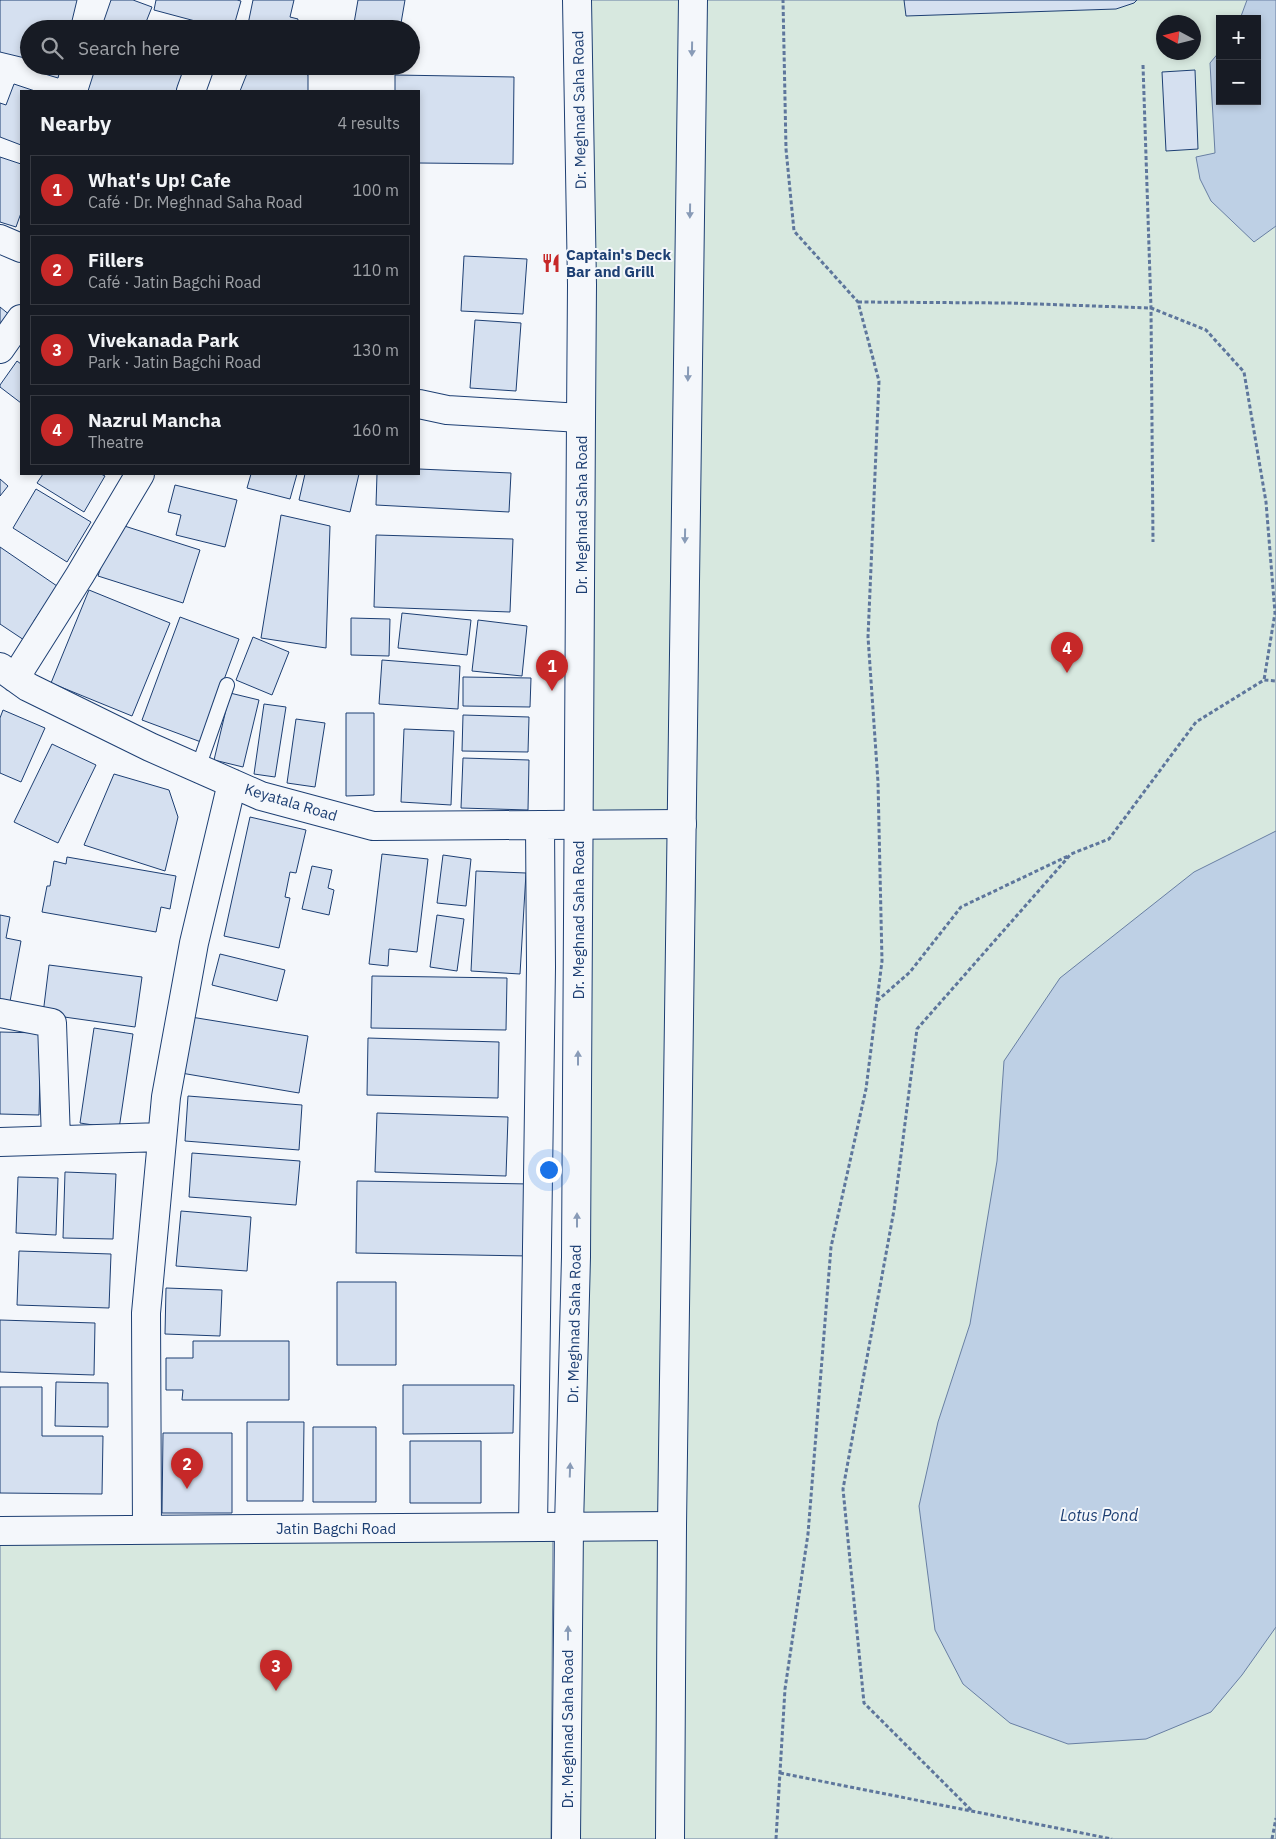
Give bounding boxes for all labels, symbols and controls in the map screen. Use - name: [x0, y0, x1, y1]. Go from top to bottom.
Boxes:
- north arrow: [1156, 15, 1201, 60]
- map controls: [1216, 15, 1261, 105]
- button: +: [1216, 15, 1261, 60]
- search box: [20, 20, 420, 75]
- street label: Dr. Meghnad Saha Road: [568, 30, 590, 190]
- icon: search: [38, 34, 66, 62]
- text: Search here: [78, 36, 180, 60]
- one-way arrow: [688, 41, 696, 57]
- button: −: [1216, 60, 1261, 105]
- text: Nearby: [40, 109, 111, 137]
- text: 4 results: [337, 113, 400, 133]
- text: What's Up! Cafe: [88, 168, 231, 192]
- text: 1: [52, 180, 62, 200]
- text: 100 m: [352, 180, 399, 200]
- text: Café · Dr. Meghnad Saha Road: [88, 192, 303, 212]
- one-way arrow: [686, 203, 694, 219]
- place label: Captain's Deck Bar and Grill: [566, 245, 671, 281]
- text: Fillers: [88, 248, 144, 272]
- restaurant icon: Captain's Deck Bar and Grill: [540, 252, 562, 274]
- text: 2: [52, 260, 62, 280]
- text: 110 m: [352, 260, 399, 280]
- text: Café · Jatin Bagchi Road: [88, 272, 261, 292]
- text: Vivekanada Park: [88, 328, 239, 352]
- text: 3: [52, 340, 62, 360]
- text: 130 m: [352, 340, 399, 360]
- text: Park · Jatin Bagchi Road: [88, 352, 261, 372]
- one-way arrow: [684, 366, 692, 382]
- text: Nazrul Mancha: [88, 408, 221, 432]
- text: 4: [52, 420, 62, 440]
- text: 160 m: [352, 420, 399, 440]
- text: Theatre: [88, 432, 144, 452]
- street label: Dr. Meghnad Saha Road: [572, 436, 591, 594]
- one-way arrow: [681, 528, 689, 544]
- pin: 4: [1051, 632, 1083, 673]
- pin: 1: [536, 650, 568, 691]
- street label: Keyatala Road: [242, 779, 340, 825]
- street label: Dr. Meghnad Saha Road: [569, 841, 588, 999]
- one-way arrow: [574, 1050, 582, 1066]
- your location: [536, 1157, 562, 1183]
- one-way arrow: [573, 1212, 581, 1228]
- street label: Dr. Meghnad Saha Road: [563, 1244, 585, 1404]
- pin: 2: [171, 1448, 203, 1489]
- one-way arrow: [567, 1462, 575, 1478]
- water label: Lotus Pond: [1060, 1505, 1139, 1525]
- street label: Jatin Bagchi Road: [276, 1519, 396, 1538]
- one-way arrow: [564, 1625, 572, 1641]
- pin: 3: [260, 1650, 292, 1691]
- street label: Dr. Meghnad Saha Road: [558, 1650, 577, 1808]

